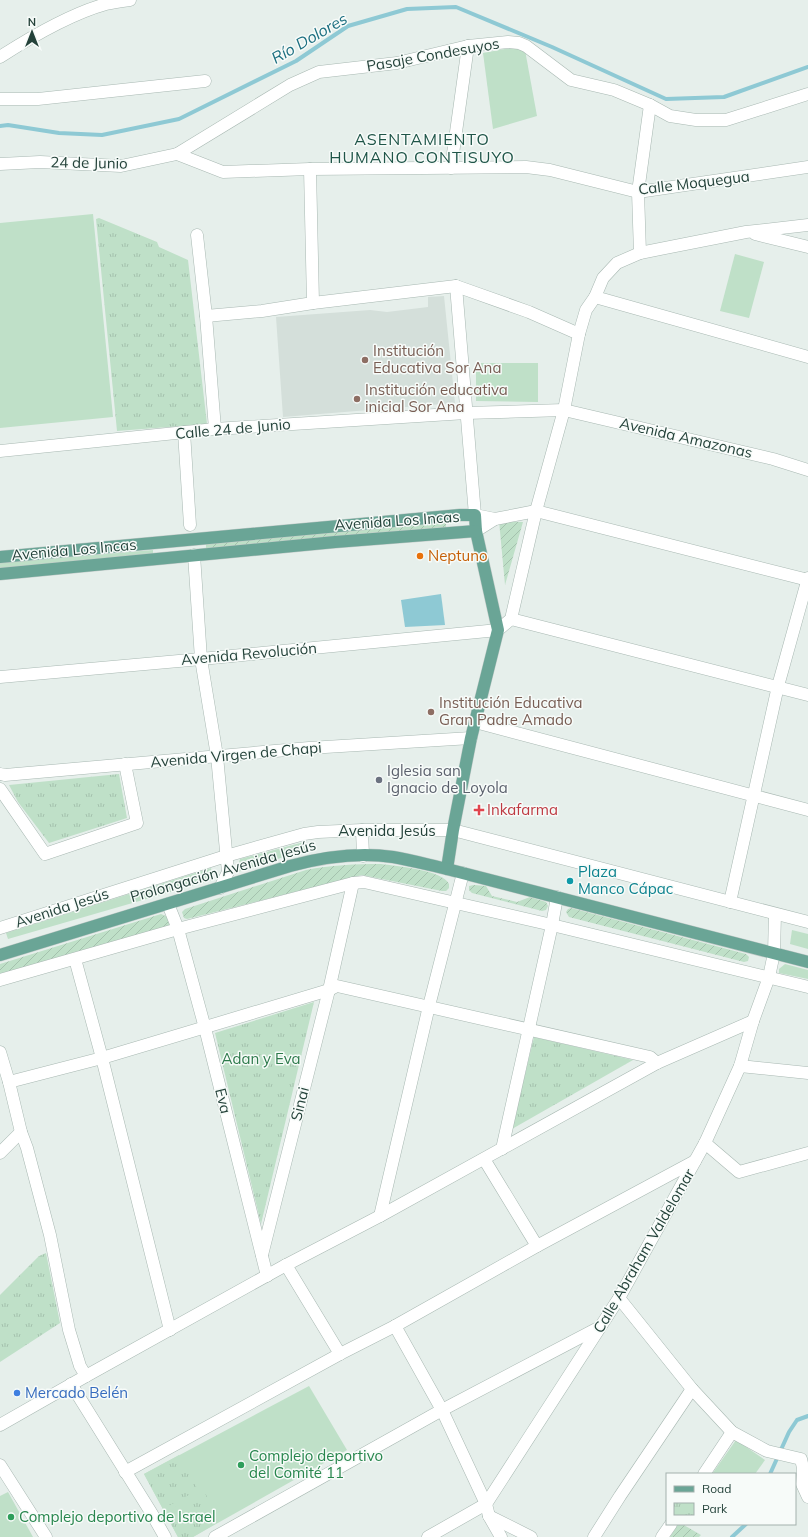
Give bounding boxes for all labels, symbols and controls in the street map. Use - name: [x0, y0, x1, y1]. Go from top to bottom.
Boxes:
- water label: Río Dolores: [267, 8, 351, 68]
- north arrow: [12, 12, 52, 52]
- text: N: [28, 15, 36, 29]
- street label: Pasaje Condesuyos: [365, 33, 501, 76]
- district label: ASENTAMIENTO HUMANO CONTISUYO: [329, 129, 515, 167]
- street label: 24 de Junio: [50, 152, 128, 173]
- street label: Calle Moquegua: [637, 166, 751, 199]
- place label: Institución Educativa Sor Ana: [373, 341, 501, 377]
- marker: Institución Educativa Sor Ana: [360, 355, 370, 365]
- place label: Institución educativa inicial Sor Ana: [365, 380, 508, 416]
- marker: Institución educativa inicial Sor Ana: [352, 394, 362, 404]
- street label: Avenida Amazonas: [618, 413, 754, 462]
- street label: Calle 24 de Junio: [174, 414, 291, 443]
- street label: Avenida Los Incas: [334, 507, 460, 534]
- street label: Avenida Los Incas: [11, 535, 137, 564]
- place label: Neptuno: [428, 546, 488, 565]
- marker: Neptuno: [415, 551, 425, 561]
- street label: Avenida Revolución: [180, 638, 318, 669]
- place label: Institución Educativa Gran Padre Amado: [439, 693, 582, 729]
- marker: Institución Educativa Gran Padre Amado: [426, 707, 436, 717]
- street label: Avenida Virgen de Chapi: [149, 738, 322, 771]
- place label: Iglesia san Ignacio de Loyola: [387, 761, 508, 797]
- marker: Iglesia san Ignacio de Loyola: [374, 775, 384, 785]
- place label: Inkafarma: [487, 800, 558, 819]
- marker: Inkafarma: [474, 805, 484, 815]
- street label: Avenida Jesús: [338, 821, 436, 840]
- street label: Prolongación Avenida Jesús: [128, 835, 318, 906]
- place label: Plaza Manco Cápac: [578, 862, 673, 898]
- marker: Plaza Manco Cápac: [565, 876, 575, 886]
- street label: Avenida Jesús: [13, 883, 111, 932]
- park label: Adan y Eva: [221, 1049, 301, 1068]
- street label: Sinai: [286, 1085, 313, 1123]
- street label: Eva: [211, 1086, 236, 1116]
- street label: Calle Abraham Valdelomar: [589, 1165, 699, 1336]
- place label: Mercado Belén: [25, 1383, 128, 1402]
- marker: Mercado Belén: [12, 1388, 22, 1398]
- place label: Complejo deportivo del Comité 11: [249, 1446, 383, 1482]
- marker: Complejo deportivo del Comité 11: [236, 1460, 246, 1470]
- legend: [666, 1473, 796, 1525]
- text: Road: [702, 1481, 731, 1496]
- text: Park: [702, 1501, 728, 1516]
- place label: Complejo deportivo de Israel: [19, 1507, 215, 1526]
- marker: Complejo deportivo de Israel: [6, 1512, 16, 1522]

